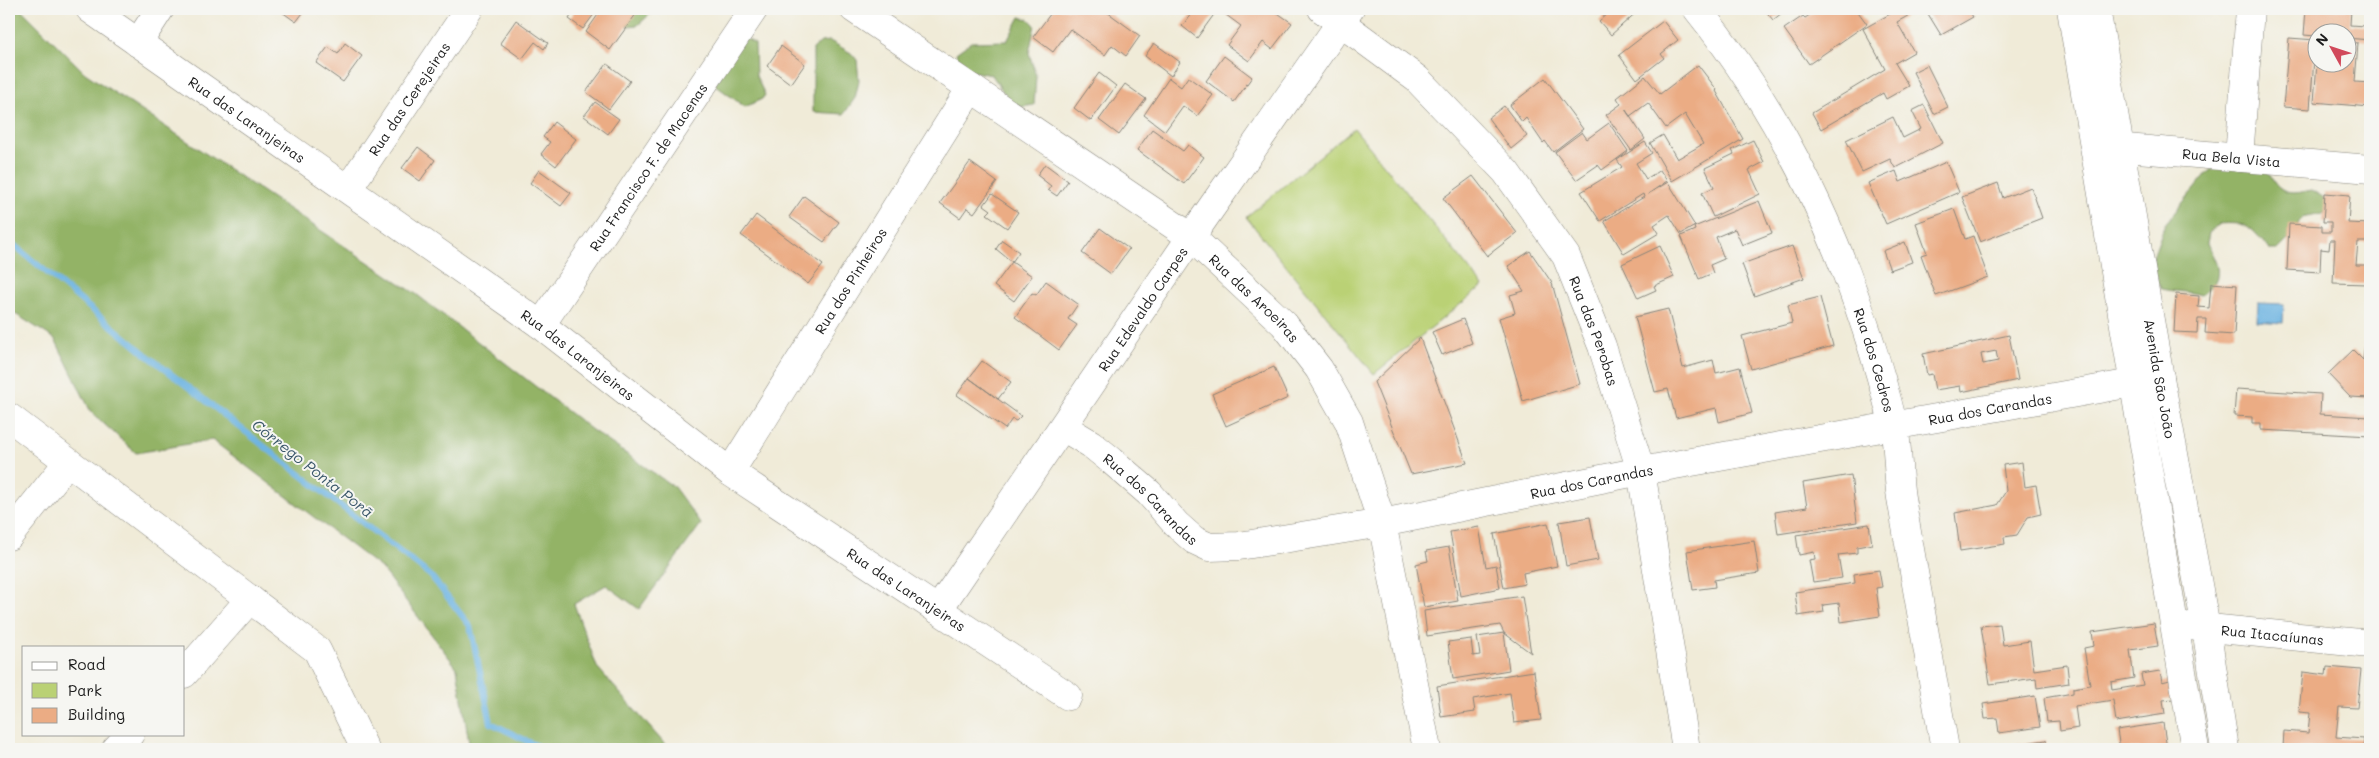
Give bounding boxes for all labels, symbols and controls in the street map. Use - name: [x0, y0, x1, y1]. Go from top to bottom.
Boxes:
- north arrow: [2306, 22, 2356, 72]
- text: N: [2311, 29, 2332, 50]
- street label: Rua das Cerejeiras: [364, 38, 454, 159]
- street label: Rua das Laranjeiras: [185, 72, 309, 167]
- street label: Rua Francisco F. de Macenas: [584, 79, 711, 254]
- street label: Rua Bela Vista: [2181, 143, 2282, 171]
- street label: Rua dos Pinheiros: [810, 224, 891, 337]
- street label: Rua Edevaldo Carpes: [1093, 243, 1191, 375]
- street label: Rua das Aroeiras: [1205, 249, 1304, 346]
- street label: Rua das Perobas: [1565, 273, 1623, 388]
- street label: Rua das Laranjeiras: [517, 305, 639, 404]
- street label: Rua dos Cedros: [1850, 305, 1899, 414]
- street label: Avenida São João: [2140, 317, 2180, 440]
- street label: Rua dos Carandas: [1927, 388, 2053, 429]
- water label: Córrego Ponta Porã: [248, 414, 378, 522]
- street label: Rua dos Carandas: [1100, 448, 1202, 549]
- street label: Rua dos Carandas: [1528, 460, 1655, 503]
- street label: Rua das Laranjeiras: [844, 543, 970, 635]
- street label: Rua Itacaíunas: [2220, 620, 2325, 649]
- legend: [22, 646, 185, 736]
- text: Road: [68, 654, 105, 674]
- text: Park: [68, 680, 102, 700]
- text: Building: [68, 704, 125, 724]

